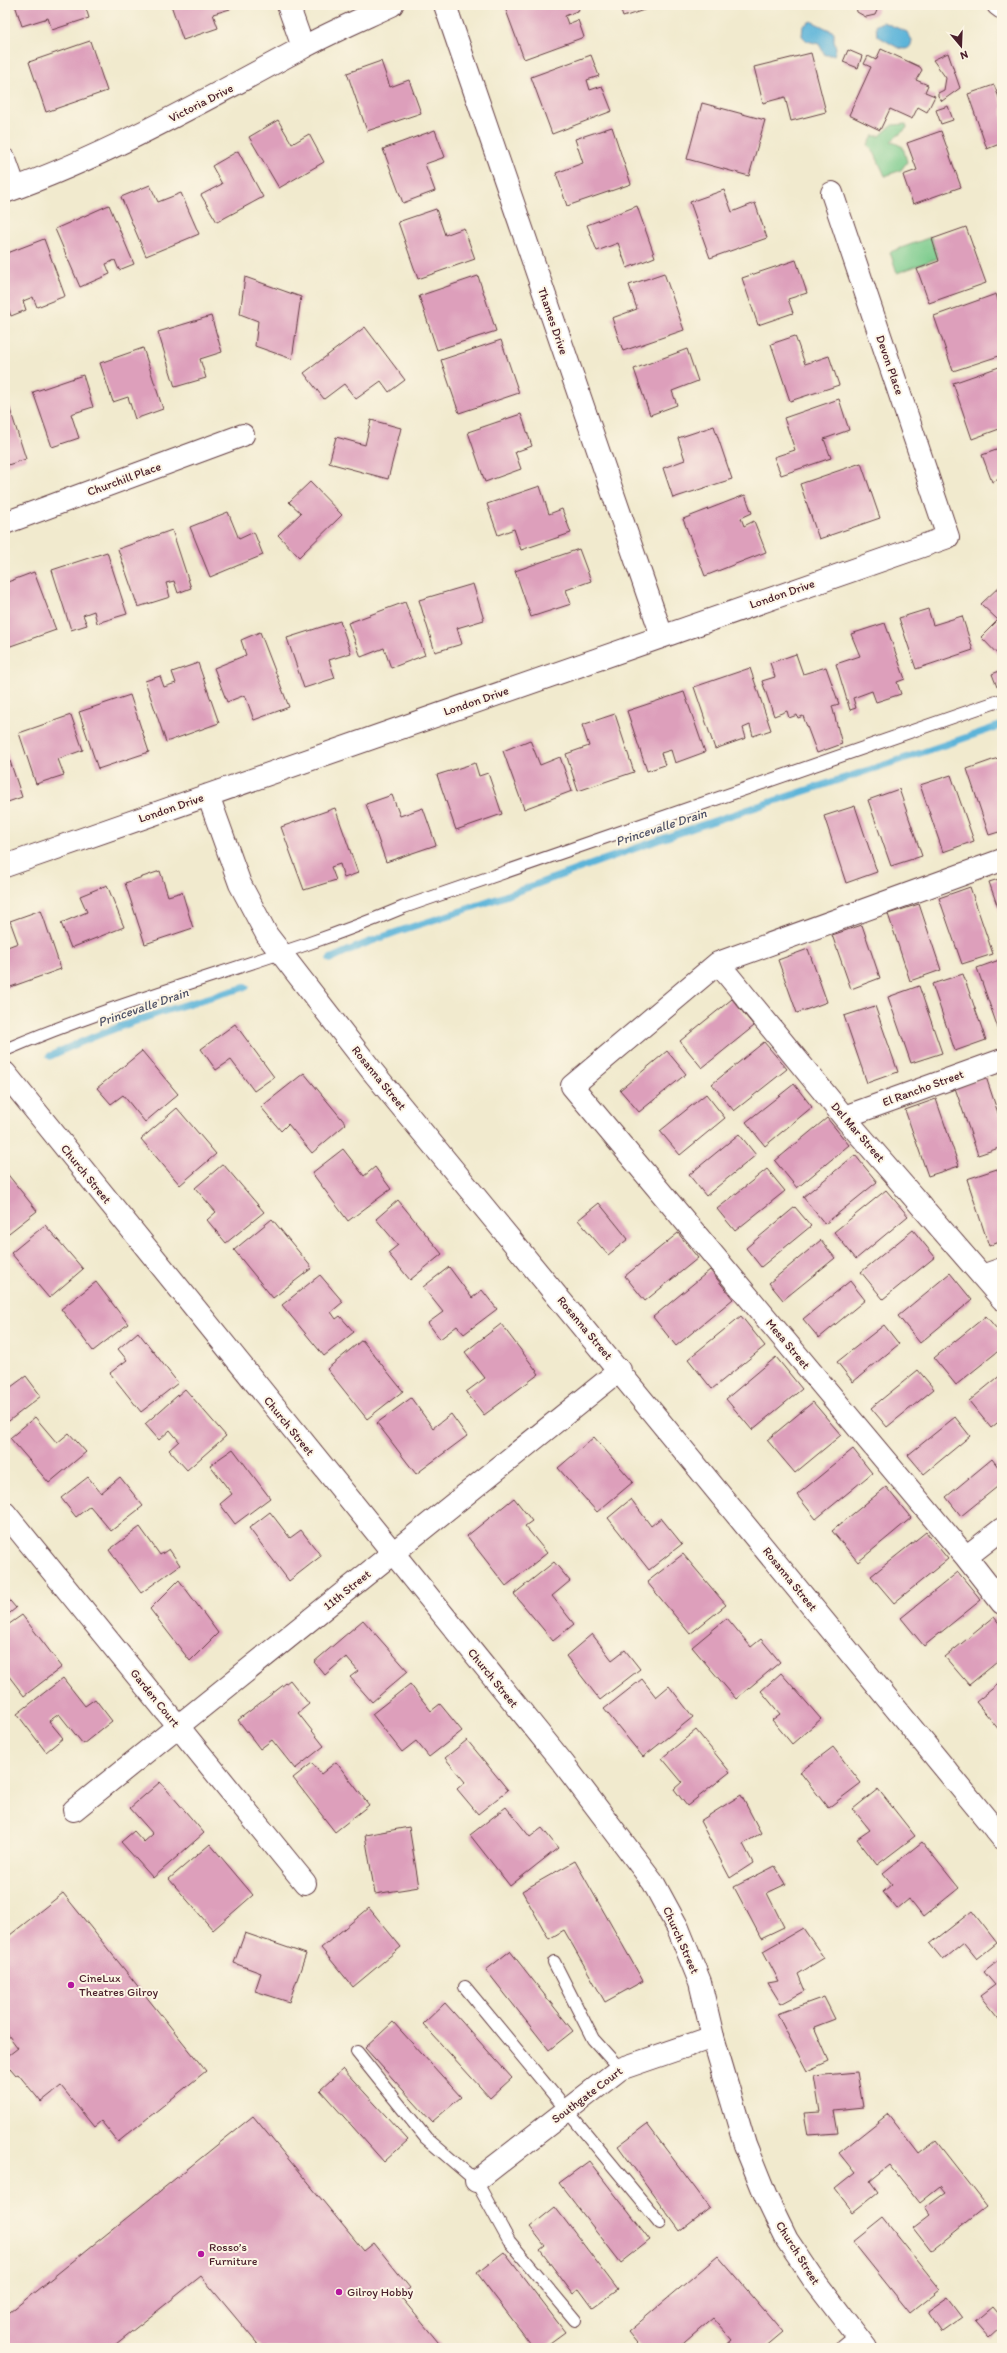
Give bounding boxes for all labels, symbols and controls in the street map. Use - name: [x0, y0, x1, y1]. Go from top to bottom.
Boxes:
- north arrow: [941, 26, 981, 66]
- text: N: [958, 48, 970, 62]
- street label: Victoria Drive: [167, 81, 236, 125]
- street label: Thames Drive: [535, 286, 571, 357]
- street label: Devon Place: [873, 333, 907, 397]
- street label: Churchill Place: [85, 459, 163, 499]
- street label: London Drive: [748, 576, 817, 612]
- street label: London Drive: [442, 683, 511, 719]
- street label: London Drive: [137, 790, 206, 826]
- water label: Princevalle Drain: [614, 805, 708, 849]
- water label: Princevalle Drain: [96, 984, 190, 1030]
- street label: Rosanna Street: [349, 1043, 409, 1113]
- street label: El Rancho Street: [880, 1067, 966, 1109]
- street label: Del Mar Street: [828, 1099, 888, 1165]
- street label: Church Street: [58, 1142, 114, 1207]
- street label: Rosanna Street: [554, 1293, 616, 1363]
- street label: Mesa Street: [763, 1316, 813, 1372]
- street label: Church Street: [261, 1394, 317, 1459]
- street label: Rosanna Street: [760, 1544, 820, 1614]
- street label: 11th Street: [321, 1566, 374, 1613]
- street label: Church Street: [465, 1646, 521, 1711]
- street label: Garden Court: [127, 1666, 183, 1730]
- street label: Church Street: [660, 1904, 702, 1976]
- place label: CineLux Theatres Gilroy: [79, 1971, 159, 1999]
- marker: CineLux Theatres Gilroy: [66, 1980, 76, 1990]
- street label: Southgate Court: [549, 2064, 626, 2126]
- street label: Church Street: [773, 2219, 823, 2288]
- place label: Rosso’s Furniture: [209, 2240, 258, 2268]
- marker: Rosso’s Furniture: [196, 2249, 206, 2259]
- place label: Gilroy Hobby: [347, 2285, 414, 2299]
- marker: Gilroy Hobby: [334, 2287, 344, 2297]

